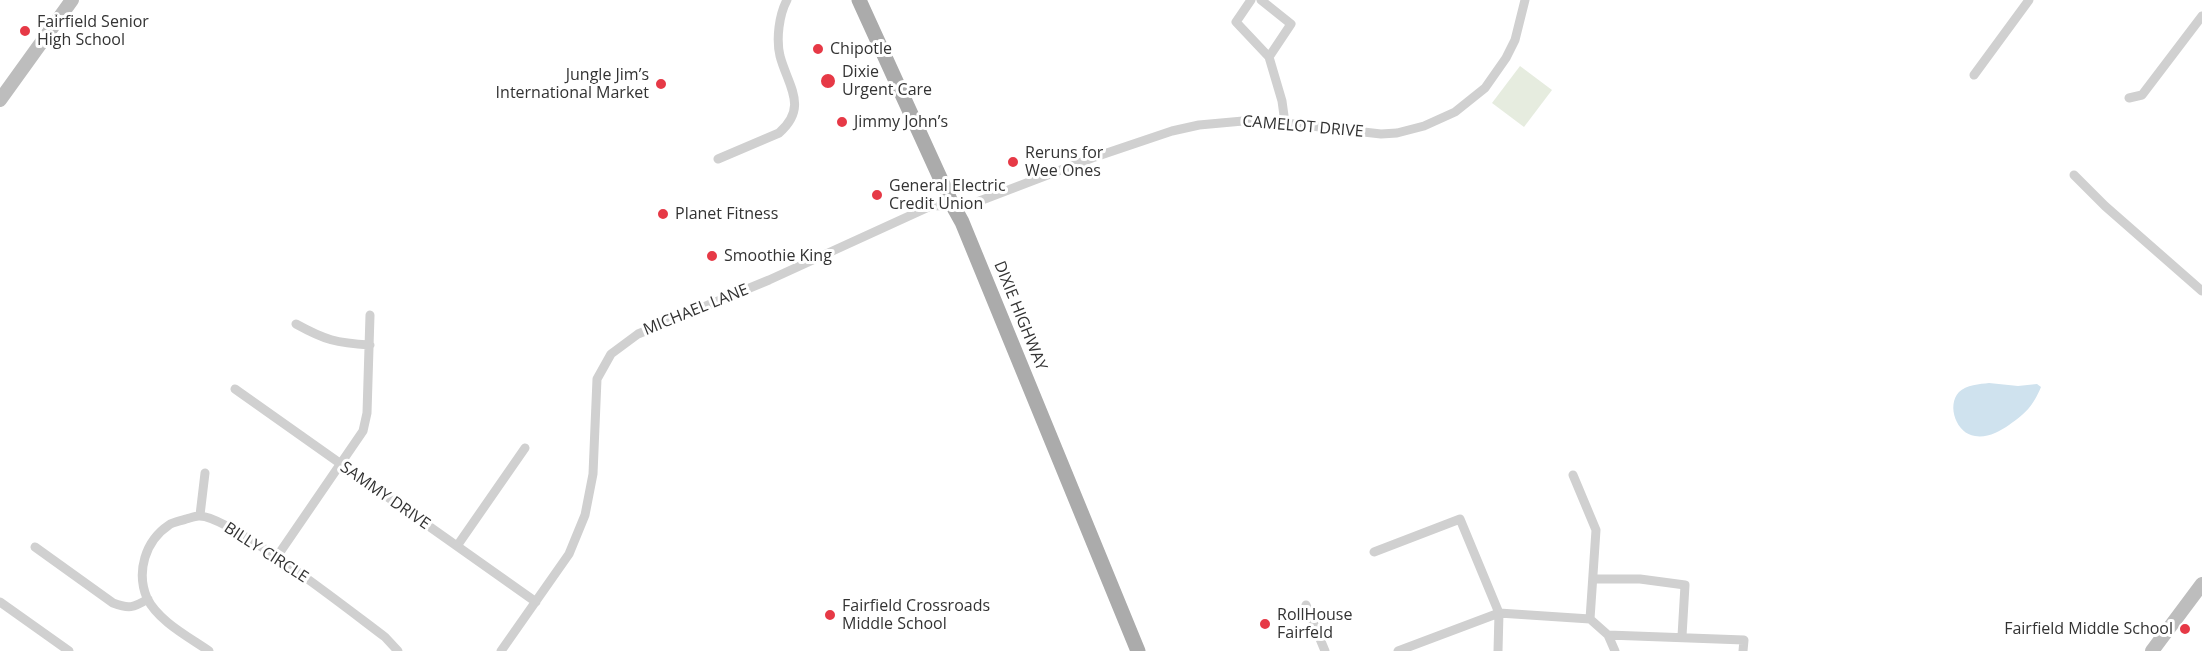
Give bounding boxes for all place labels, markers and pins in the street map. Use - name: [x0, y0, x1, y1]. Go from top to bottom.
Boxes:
- place label: Fairfield Senior High School: [37, 12, 149, 50]
- marker: Fairfield Senior High School: [18, 24, 32, 38]
- place label: Chipotle: [830, 39, 892, 59]
- marker: Chipotle: [811, 42, 825, 56]
- place label: Dixie Urgent Care: [842, 62, 932, 100]
- place label: Jungle Jim’s International Market: [496, 65, 649, 103]
- marker: Dixie Urgent Care: [819, 72, 837, 90]
- marker: Jungle Jim’s International Market: [654, 77, 668, 91]
- place label: Jimmy John’s: [854, 112, 948, 132]
- marker: Jimmy John’s: [835, 115, 849, 129]
- place label: Reruns for Wee Ones: [1025, 143, 1103, 181]
- marker: Reruns for Wee Ones: [1006, 155, 1020, 169]
- place label: General Electric Credit Union: [889, 176, 1006, 214]
- marker: General Electric Credit Union: [870, 188, 884, 202]
- place label: Planet Fitness: [675, 204, 778, 224]
- marker: Planet Fitness: [656, 207, 670, 221]
- place label: Smoothie King: [724, 246, 832, 266]
- marker: Smoothie King: [705, 249, 719, 263]
- place label: Fairfield Crossroads Middle School: [842, 596, 990, 634]
- place label: RollHouse Fairfeld: [1277, 605, 1352, 643]
- marker: Fairfield Crossroads Middle School: [823, 608, 837, 622]
- marker: RollHouse Fairfeld: [1258, 617, 1272, 631]
- place label: Fairfield Middle School: [2004, 619, 2173, 639]
- marker: Fairfield Middle School: [2178, 622, 2192, 636]

